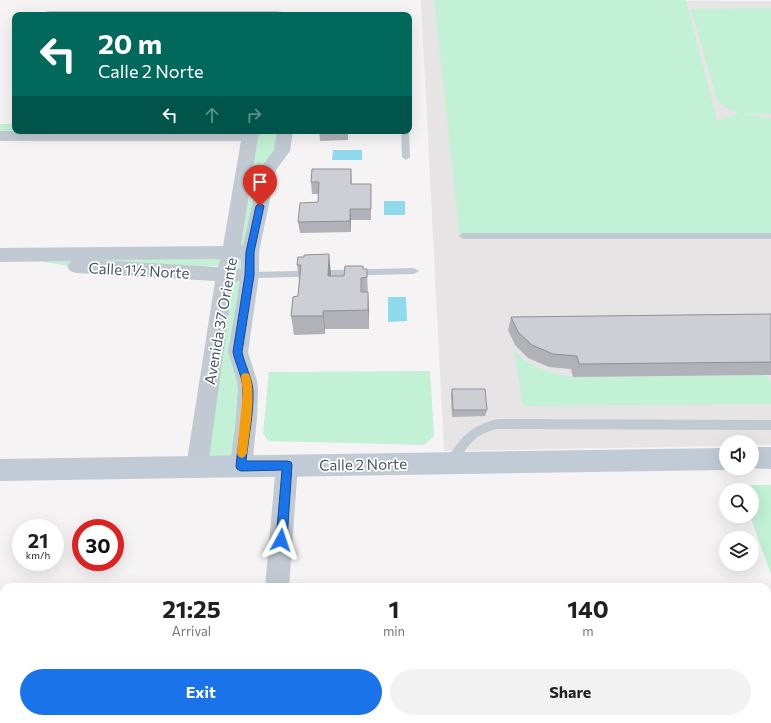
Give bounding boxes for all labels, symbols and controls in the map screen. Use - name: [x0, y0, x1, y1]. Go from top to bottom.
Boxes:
- text: 20 m: [98, 26, 162, 60]
- icon: left: [32, 28, 84, 80]
- text: Calle 2 Norte: [98, 60, 204, 82]
- icon: left: [159, 104, 181, 126]
- icon: ahead: [201, 104, 223, 126]
- icon: right: [243, 104, 265, 126]
- pin: [243, 165, 277, 206]
- icon: arrive: [249, 171, 271, 193]
- street label: Avenida 37 Oriente: [200, 256, 240, 386]
- street label: Calle 1½ Norte: [88, 258, 190, 282]
- map controls: [719, 435, 759, 571]
- button: sound: [719, 435, 759, 475]
- street label: Calle 2 Norte: [319, 454, 407, 474]
- button: search: [719, 483, 759, 523]
- speed limit sign: 30: [72, 519, 124, 571]
- position arrow: [260, 519, 302, 561]
- text: 21: [28, 528, 48, 552]
- button: layers: [719, 531, 759, 571]
- text: km/h: [26, 549, 50, 561]
- text: 21:25: [162, 594, 221, 623]
- text: 1: [389, 594, 399, 623]
- text: 140: [567, 594, 609, 623]
- text: Arrival: [172, 623, 211, 639]
- text: min: [383, 623, 405, 639]
- text: m: [582, 623, 594, 639]
- button: Exit: [20, 669, 382, 715]
- button: Share: [390, 669, 751, 715]

